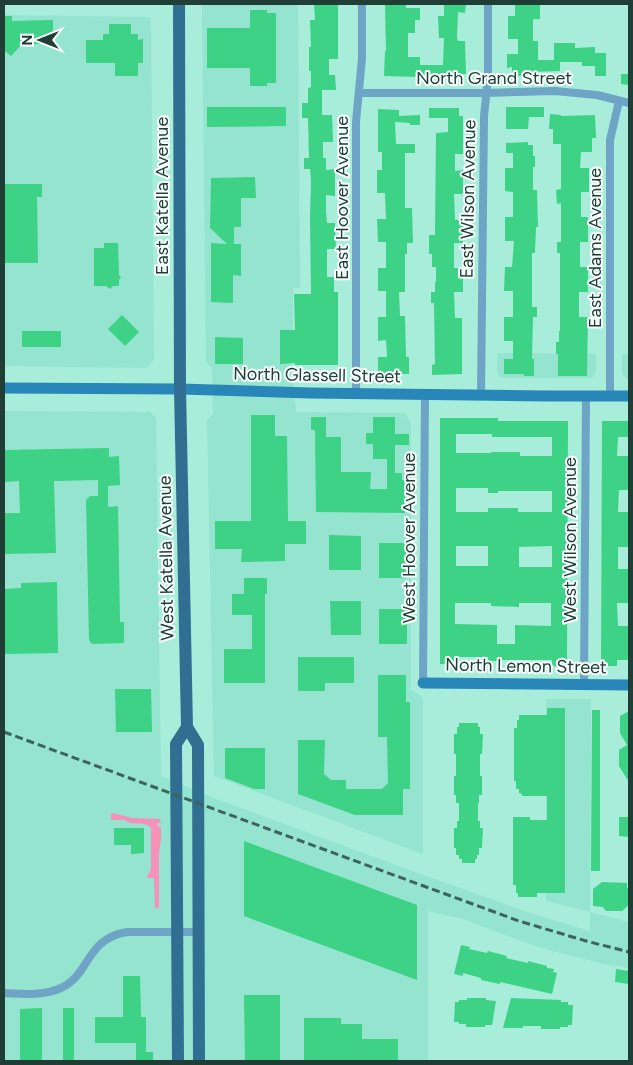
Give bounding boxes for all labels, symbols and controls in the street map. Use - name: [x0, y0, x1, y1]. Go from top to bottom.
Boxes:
- north arrow: [15, 15, 65, 65]
- text: N: [19, 35, 36, 45]
- street label: North Grand Street: [416, 67, 572, 89]
- street label: East Hoover Avenue: [331, 116, 353, 280]
- street label: East Katella Avenue: [151, 117, 173, 275]
- street label: East Wilson Avenue: [456, 119, 480, 279]
- street label: East Adams Avenue: [584, 168, 606, 328]
- street label: North Glassell Street: [233, 363, 401, 387]
- street label: West Hoover Avenue: [398, 453, 420, 623]
- street label: West Wilson Avenue: [559, 457, 581, 623]
- street label: West Katella Avenue: [154, 475, 178, 641]
- street label: North Lemon Street: [445, 654, 607, 678]

